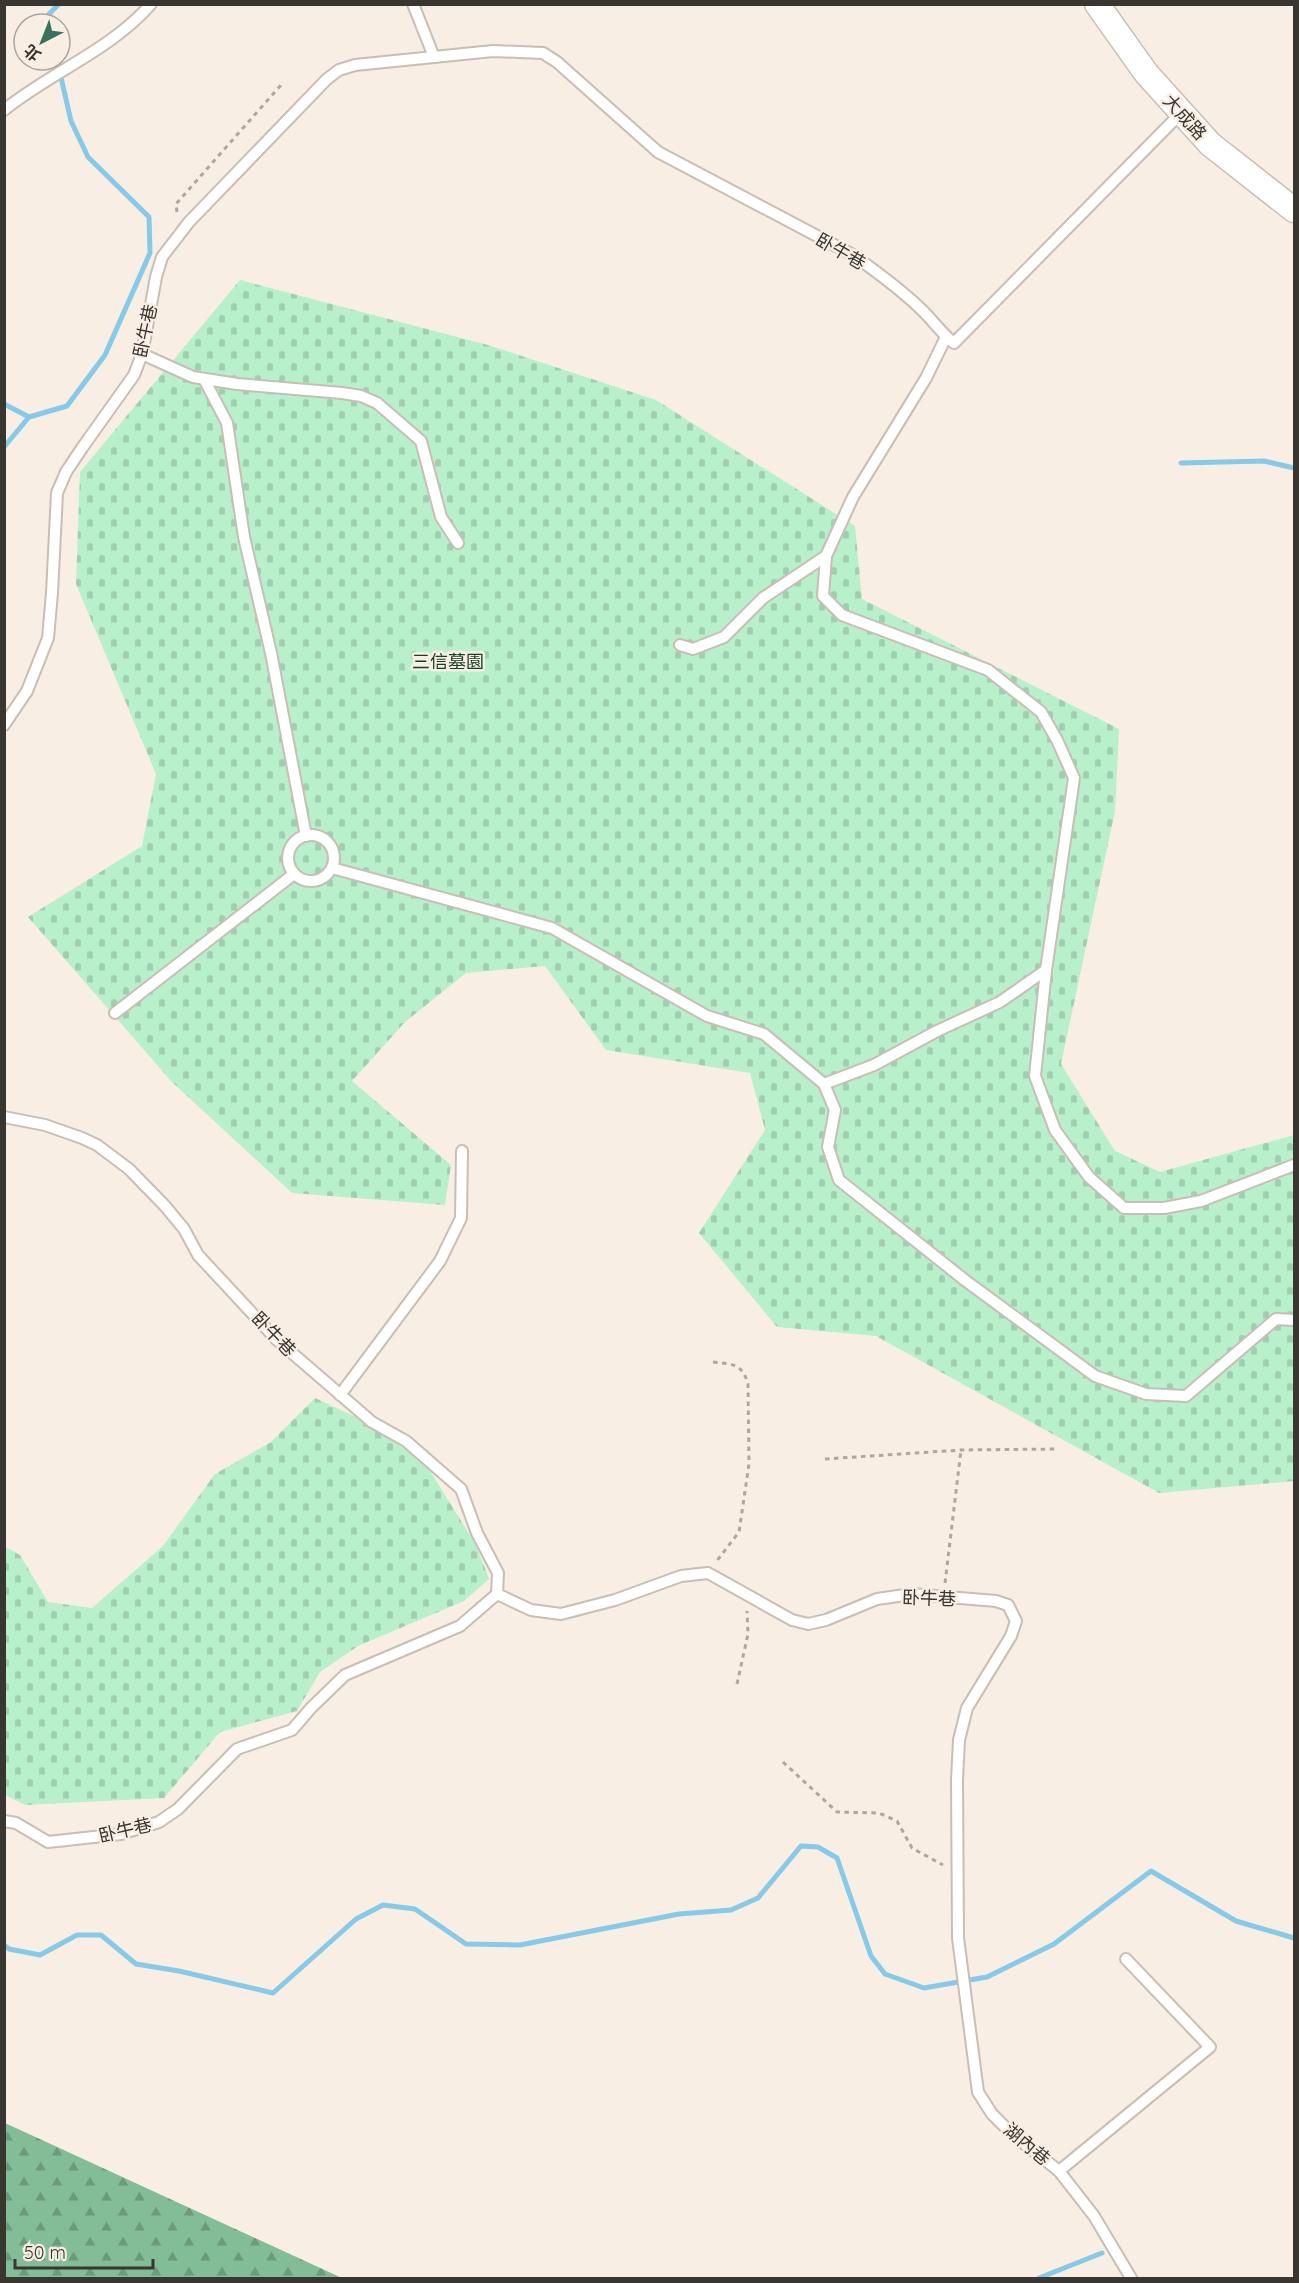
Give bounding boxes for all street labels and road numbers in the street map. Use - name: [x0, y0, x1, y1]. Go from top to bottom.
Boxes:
- street label: 大成路: [1158, 89, 1212, 145]
- street label: 卧牛巷: [812, 228, 870, 274]
- street label: 卧牛巷: [128, 302, 162, 360]
- street label: 卧牛巷: [247, 1307, 301, 1361]
- street label: 卧牛巷: [902, 1586, 956, 1610]
- street label: 卧牛巷: [96, 1813, 154, 1847]
- street label: 湖內巷: [999, 2118, 1055, 2170]

